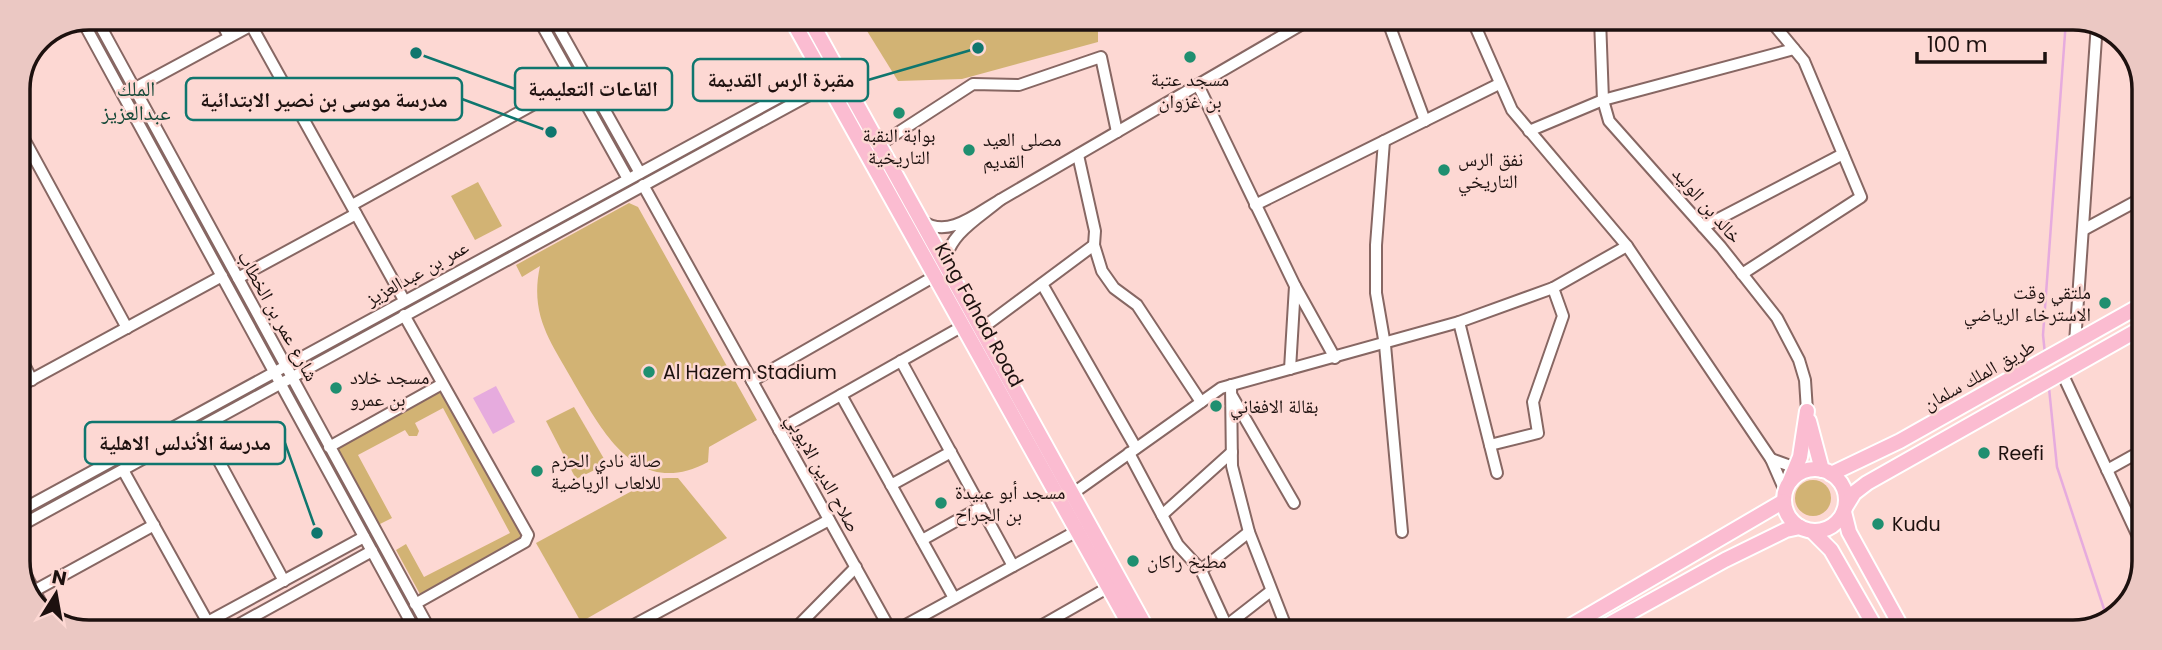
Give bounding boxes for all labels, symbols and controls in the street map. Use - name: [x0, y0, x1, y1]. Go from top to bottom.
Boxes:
- scale bar: [1917, 21, 2045, 65]
- text: 100 m: [1927, 30, 1987, 59]
- marker: مسجد عتبة بن غزوان: [1182, 49, 1198, 65]
- callout: مقبرة الرس القديمة: [693, 59, 868, 101]
- text: مقبرة الرس القديمة: [708, 65, 854, 94]
- place label: مسجد عتبة بن غزوان: [1151, 66, 1229, 115]
- callout: القاعات التعليمية: [515, 68, 672, 110]
- district label: الملك عبدالعزيز: [100, 74, 171, 127]
- text: القاعات التعليمية: [528, 74, 658, 103]
- callout: مدرسة موسى بن نصير الابتدائية: [186, 78, 462, 120]
- text: مدرسة موسى بن نصير الابتدائية: [200, 85, 448, 114]
- marker: بوابة النقبة التاريخية: [891, 105, 907, 121]
- place label: بوابة النقبة التاريخية: [862, 122, 936, 171]
- place label: مصلى العيد القديم: [983, 126, 1062, 175]
- marker: مصلى العيد القديم: [961, 142, 977, 158]
- place label: نفق الرس التاريخي: [1458, 146, 1523, 196]
- street label: خالد بن الوليد: [1666, 161, 1748, 249]
- marker: نفق الرس التاريخي: [1436, 162, 1452, 178]
- street label: عمر بن عبدالعزيز: [360, 233, 474, 313]
- street label: King Fahad Road: [928, 238, 1030, 392]
- street label: شارع عمر بن الخطاب: [231, 246, 325, 386]
- place label: ملتقي وقت الاسترخاء الرياضي: [1964, 279, 2091, 329]
- marker: ملتقي وقت الاسترخاء الرياضي: [2097, 295, 2113, 311]
- street label: طريق الملك سلمان: [1918, 333, 2040, 417]
- place label: Al Hazem Stadium: [663, 359, 837, 386]
- place label: مسجد خلاد بن عمرو: [350, 364, 430, 413]
- marker: Al Hazem Stadium: [641, 364, 657, 380]
- marker: مسجد خلاد بن عمرو: [328, 380, 344, 396]
- place label: بقالة الافغاني: [1230, 393, 1318, 421]
- marker: بقالة الافغاني: [1208, 398, 1224, 414]
- street label: صلاح الدين الايوبي: [778, 409, 867, 538]
- callout: مدرسة الأندلس الاهلية: [85, 422, 285, 464]
- text: مدرسة الأندلس الاهلية: [99, 428, 271, 457]
- place label: Reefi: [1998, 440, 2044, 467]
- marker: Reefi: [1976, 445, 1992, 461]
- place label: صالة نادي الحزم للالعاب الرياضية: [551, 447, 661, 496]
- marker: صالة نادي الحزم للالعاب الرياضية: [529, 463, 545, 479]
- place label: مسجد أبو عبيدة بن الجراح: [955, 479, 1065, 528]
- marker: مسجد أبو عبيدة بن الجراح: [933, 495, 949, 511]
- place label: Kudu: [1892, 511, 1941, 538]
- marker: Kudu: [1870, 516, 1886, 532]
- place label: مطبخ راكان: [1147, 548, 1227, 575]
- marker: مطبخ راكان: [1125, 553, 1141, 569]
- north arrow: [21, 559, 91, 629]
- text: N: [50, 563, 69, 592]

